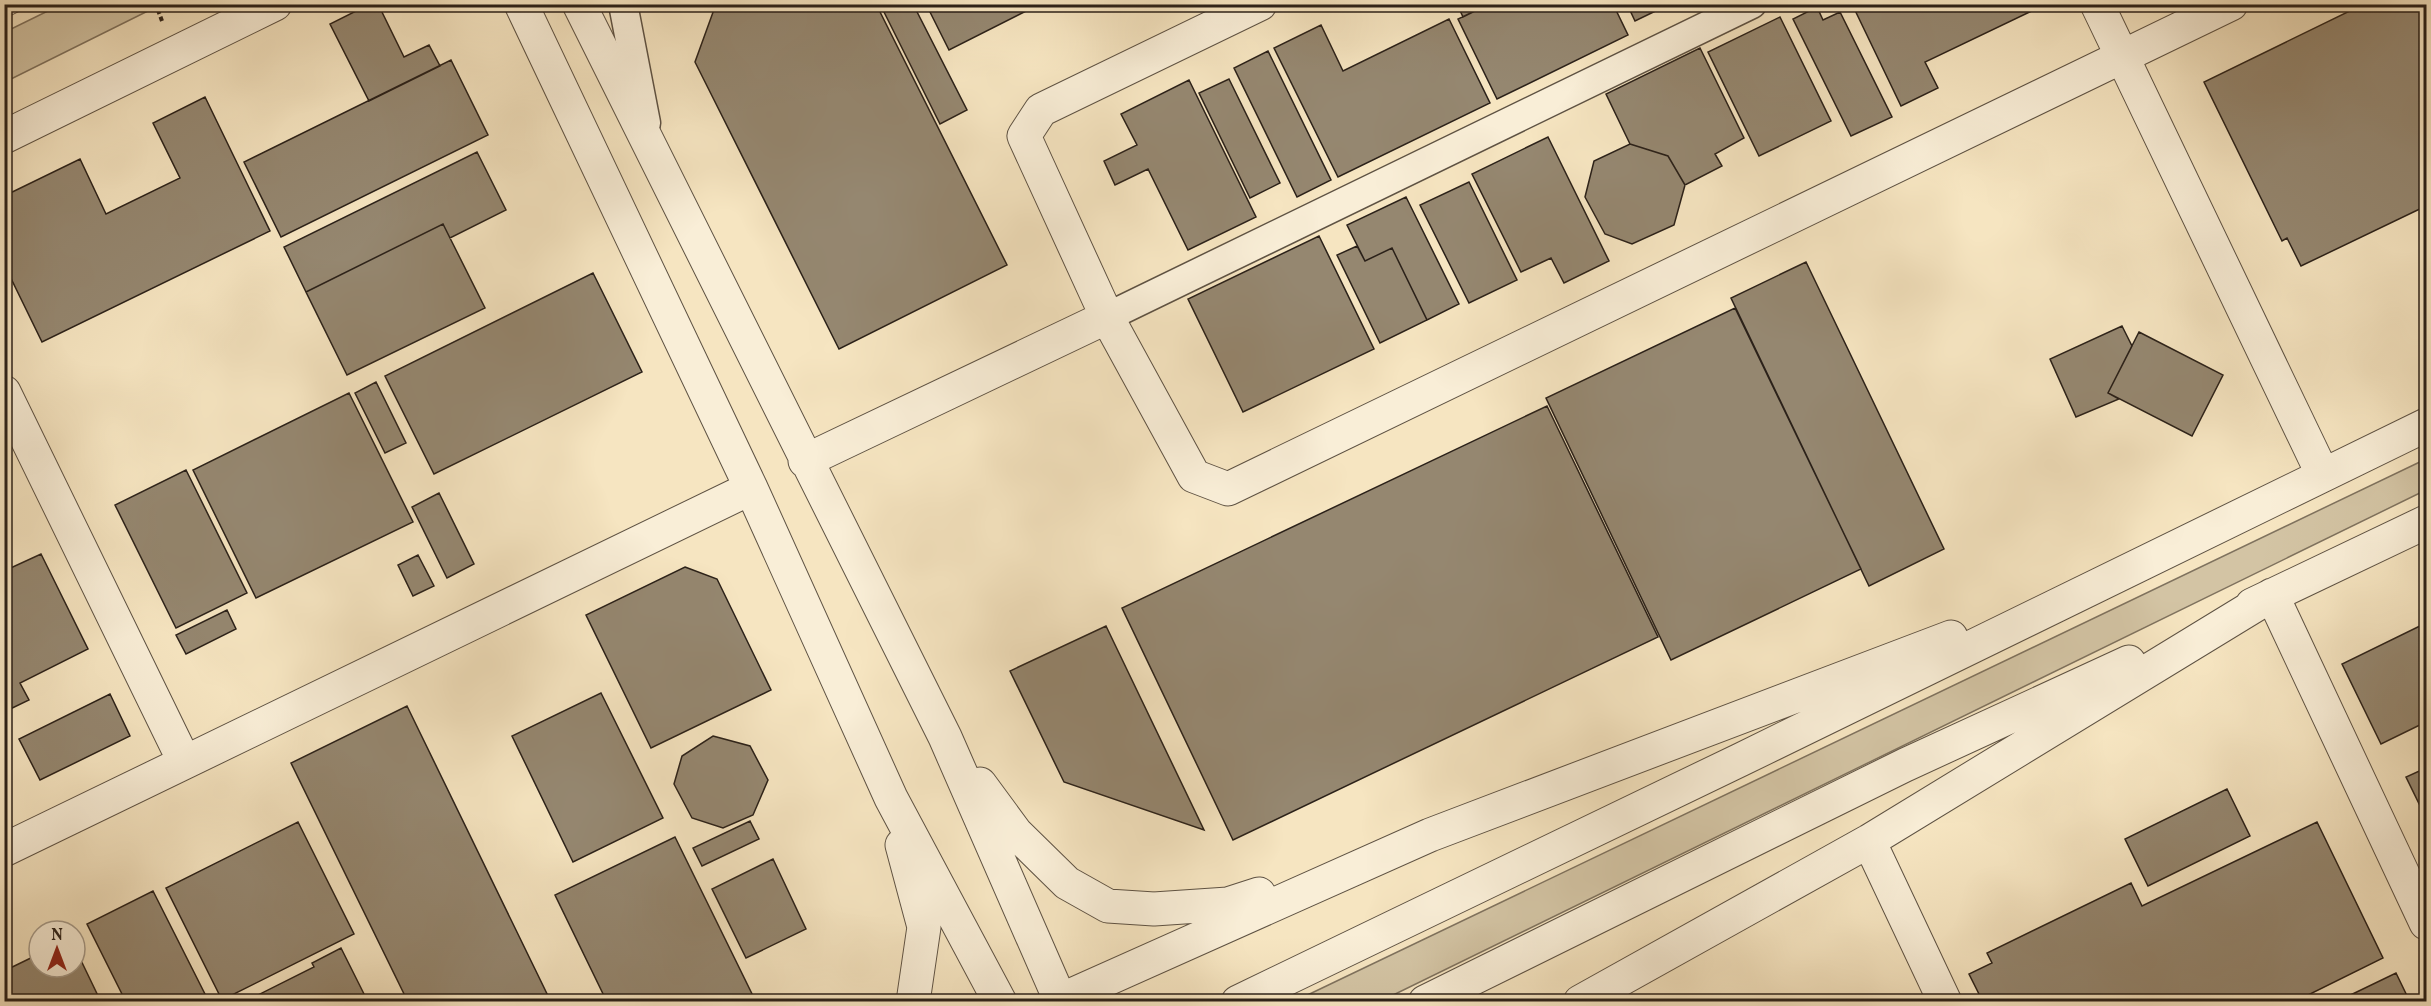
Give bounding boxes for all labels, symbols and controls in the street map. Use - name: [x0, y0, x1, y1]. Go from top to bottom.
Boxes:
- north arrow: [27, 919, 87, 979]
- text: N: [51, 925, 63, 947]

